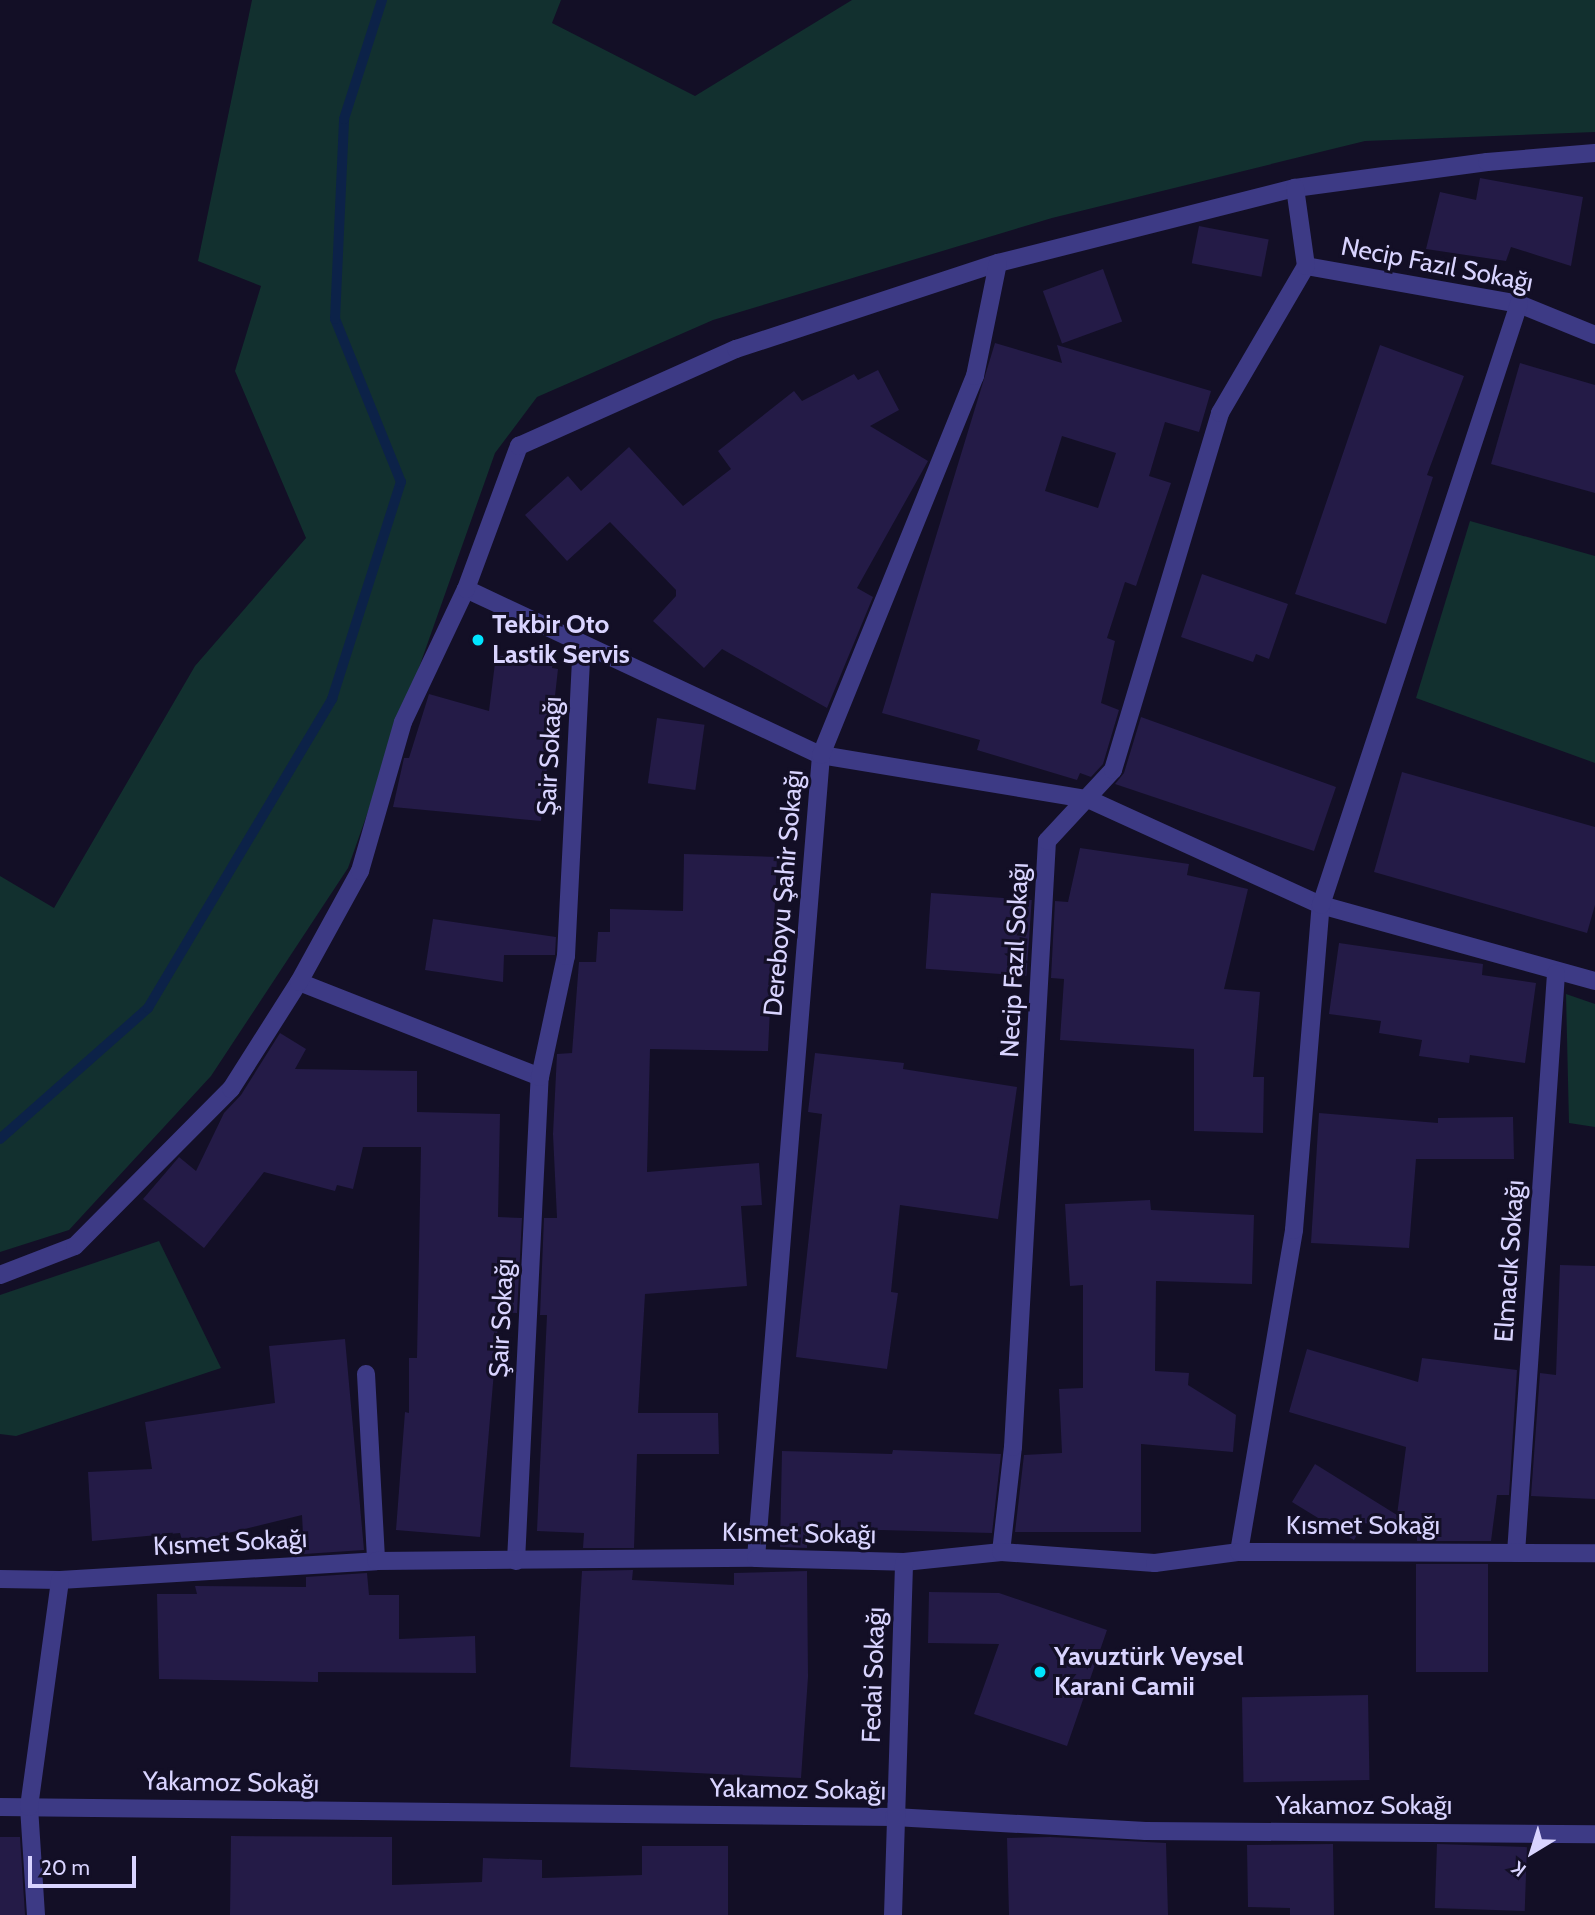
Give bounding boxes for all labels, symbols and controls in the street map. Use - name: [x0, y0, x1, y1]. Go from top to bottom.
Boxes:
- street label: Necip Fazıl Sokağı: [1338, 231, 1536, 299]
- place label: Tekbir Oto Lastik Servis: [492, 609, 630, 670]
- marker: Tekbir Oto Lastik Servis: [470, 632, 486, 648]
- street label: Şair Sokağı: [531, 696, 569, 816]
- street label: Dereboyu Şahir Sokağı: [758, 768, 810, 1018]
- street label: Necip Fazıl Sokağı: [994, 862, 1036, 1058]
- street label: Elmacık Sokağı: [1489, 1179, 1531, 1343]
- street label: Şair Sokağı: [483, 1258, 521, 1378]
- street label: Kısmet Sokağı: [1286, 1510, 1440, 1542]
- street label: Kısmet Sokağı: [722, 1517, 876, 1551]
- street label: Kısmet Sokağı: [152, 1523, 308, 1563]
- street label: Fedai Sokağı: [856, 1607, 892, 1743]
- place label: Yavuztürk Veysel Karani Camii: [1054, 1641, 1244, 1702]
- marker: Yavuztürk Veysel Karani Camii: [1032, 1664, 1048, 1680]
- street label: Yakamoz Sokağı: [143, 1766, 319, 1800]
- street label: Yakamoz Sokağı: [710, 1773, 886, 1807]
- street label: Yakamoz Sokağı: [1276, 1790, 1452, 1822]
- north arrow: [1497, 1817, 1567, 1887]
- scale bar: [32, 1842, 140, 1886]
- text: 20 m: [41, 1855, 90, 1880]
- text: K: [1507, 1856, 1531, 1882]

